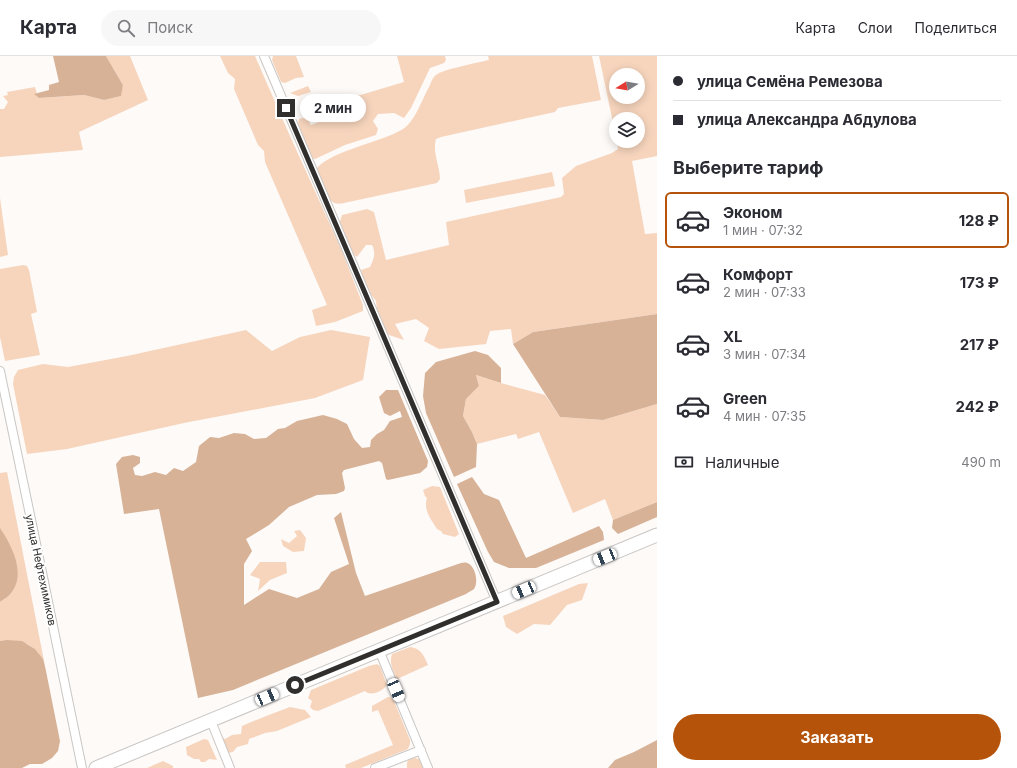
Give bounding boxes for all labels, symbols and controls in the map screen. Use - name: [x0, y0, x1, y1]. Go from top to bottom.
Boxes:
- search box: [101, 10, 381, 46]
- text: Карта: [20, 16, 77, 39]
- icon: search: [115, 17, 137, 39]
- text: Поиск: [147, 18, 193, 37]
- text: Карта: [795, 19, 836, 36]
- text: Слои: [858, 19, 893, 36]
- text: Поделиться: [915, 19, 997, 36]
- north arrow: [609, 68, 645, 104]
- map controls: [609, 68, 645, 148]
- text: улица Семёна Ремезова: [697, 72, 883, 91]
- callout: 2 мин: [300, 94, 366, 122]
- route end: [277, 99, 295, 117]
- text: 2 мин: [314, 100, 352, 116]
- text: улица Александра Абдулова: [697, 110, 917, 129]
- button: layers: [609, 112, 645, 148]
- text: Выберите тариф: [673, 157, 824, 178]
- icon: car: [675, 202, 711, 238]
- text: Эконом: [723, 203, 782, 222]
- text: 128 ₽: [959, 211, 999, 230]
- text: 1 мин · 07:32: [723, 222, 803, 238]
- icon: car: [675, 264, 711, 300]
- text: Комфорт: [723, 265, 793, 284]
- text: 173 ₽: [960, 273, 999, 292]
- text: 2 мин · 07:33: [723, 284, 806, 300]
- icon: car: [675, 326, 711, 362]
- text: XL: [723, 327, 743, 346]
- text: 217 ₽: [960, 335, 999, 354]
- text: 3 мин · 07:34: [723, 346, 806, 362]
- icon: car: [675, 388, 711, 424]
- text: Green: [723, 389, 767, 408]
- text: 242 ₽: [956, 397, 999, 416]
- text: 4 мин · 07:35: [723, 408, 806, 424]
- icon: cash: [673, 451, 695, 473]
- text: Наличные: [705, 453, 779, 472]
- text: 490 m: [961, 454, 1001, 470]
- street label: улица Нефтехимиков: [22, 513, 60, 627]
- car: [592, 547, 618, 567]
- car: [511, 580, 537, 600]
- route start: [286, 676, 304, 694]
- car: [386, 677, 406, 703]
- car: [254, 687, 280, 707]
- button: Заказать: [673, 714, 1001, 760]

